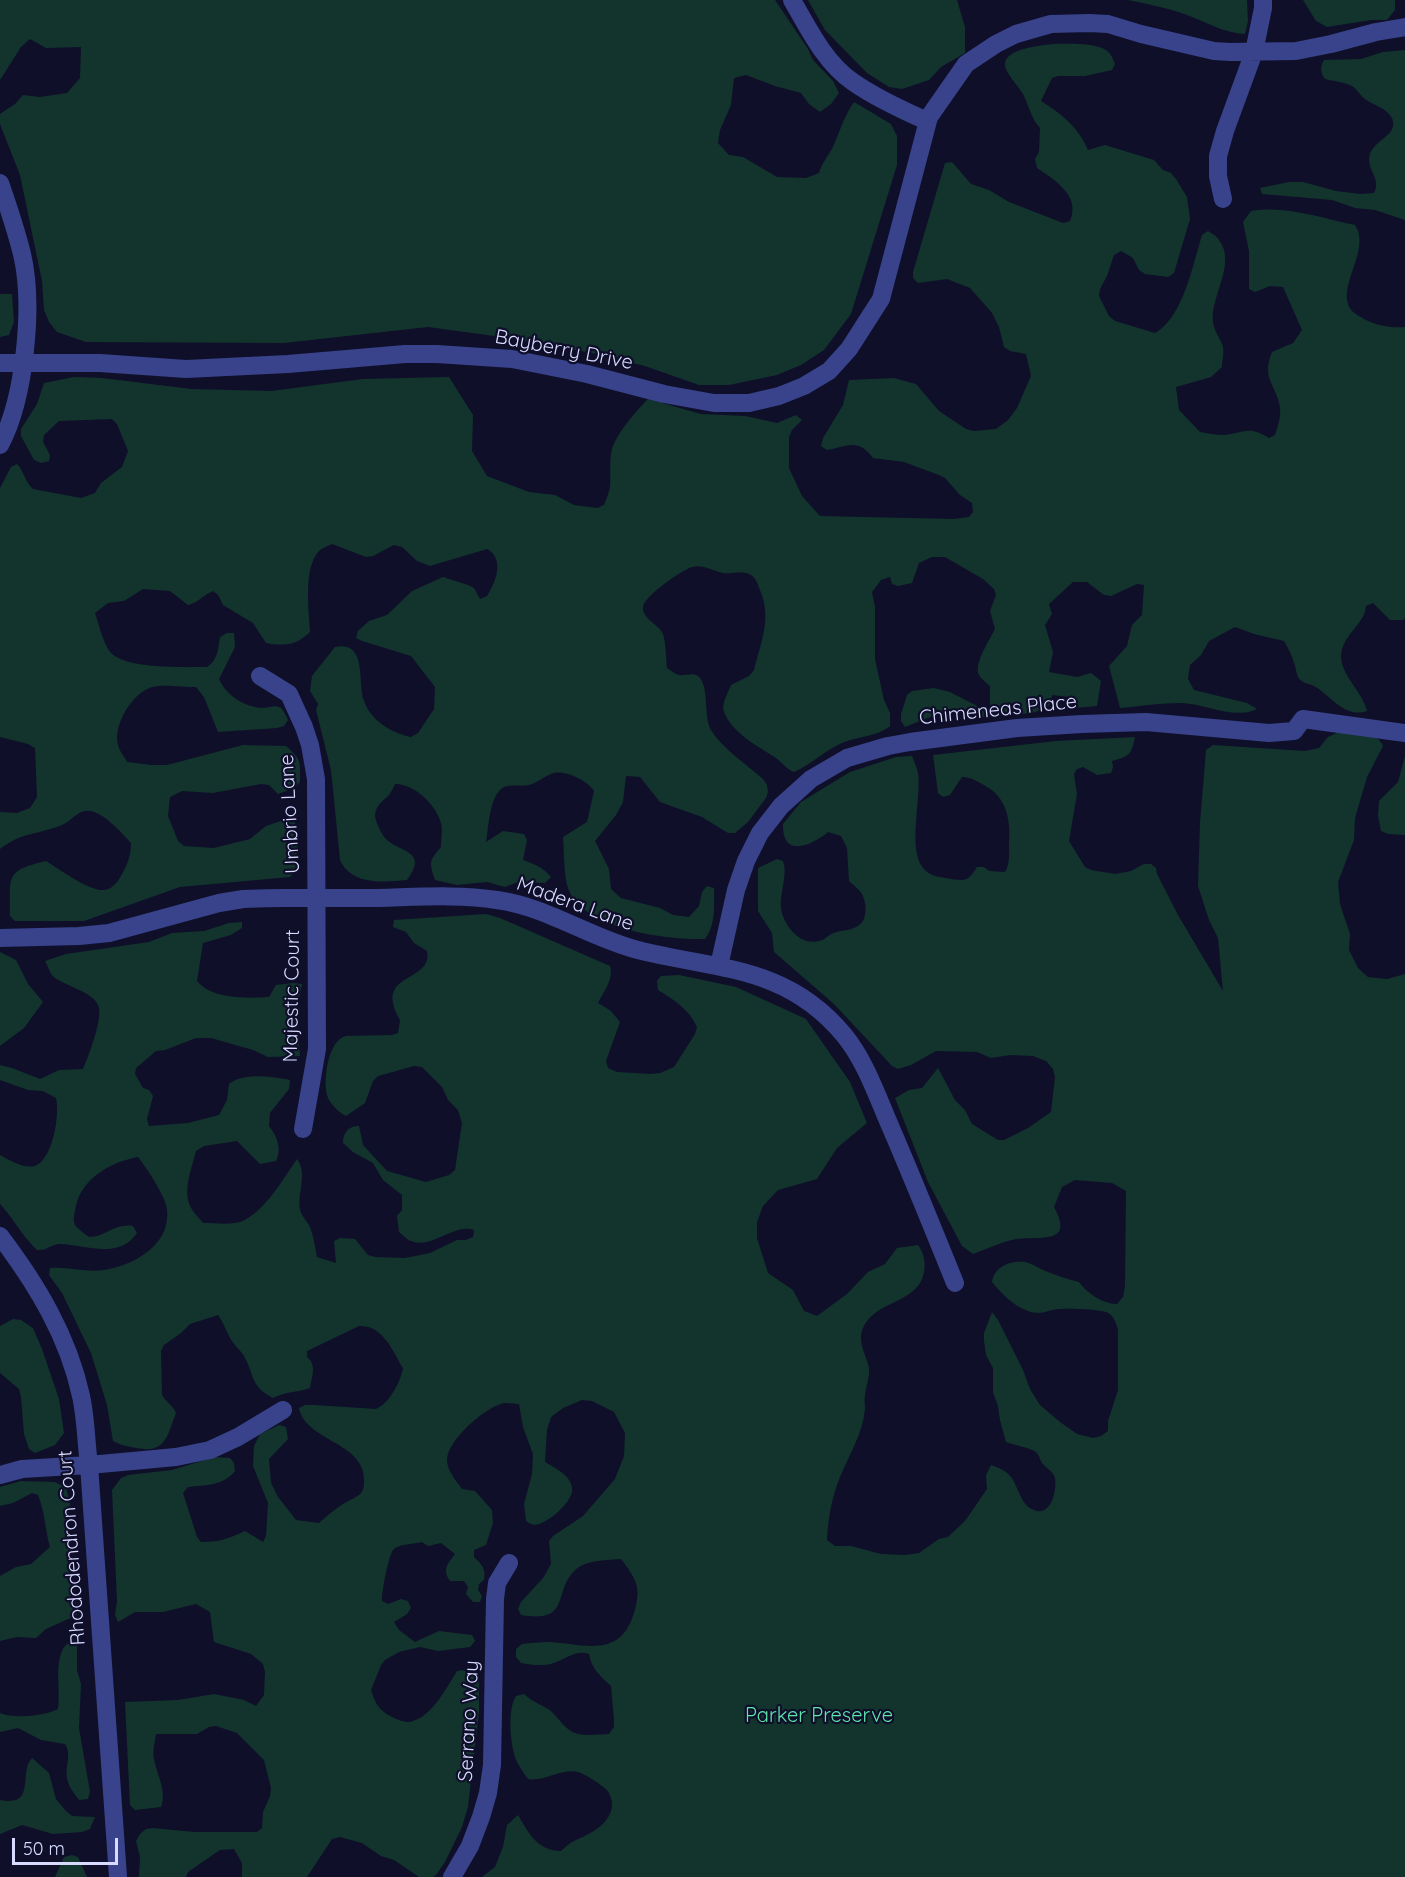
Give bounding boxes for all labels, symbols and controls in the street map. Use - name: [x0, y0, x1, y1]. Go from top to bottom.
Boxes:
- street label: Bayberry Drive: [493, 325, 635, 375]
- street label: Chimeneas Place: [918, 690, 1078, 730]
- street label: Umbrio Lane: [275, 754, 305, 874]
- street label: Madera Lane: [513, 872, 637, 936]
- street label: Majestic Court: [279, 929, 305, 1063]
- street label: Rhododendron Court: [53, 1450, 91, 1646]
- street label: Serrano Way: [454, 1660, 484, 1782]
- park label: Parker Preserve: [745, 1704, 893, 1728]
- scale bar: [15, 1826, 122, 1864]
- text: 50 m: [23, 1837, 65, 1860]

